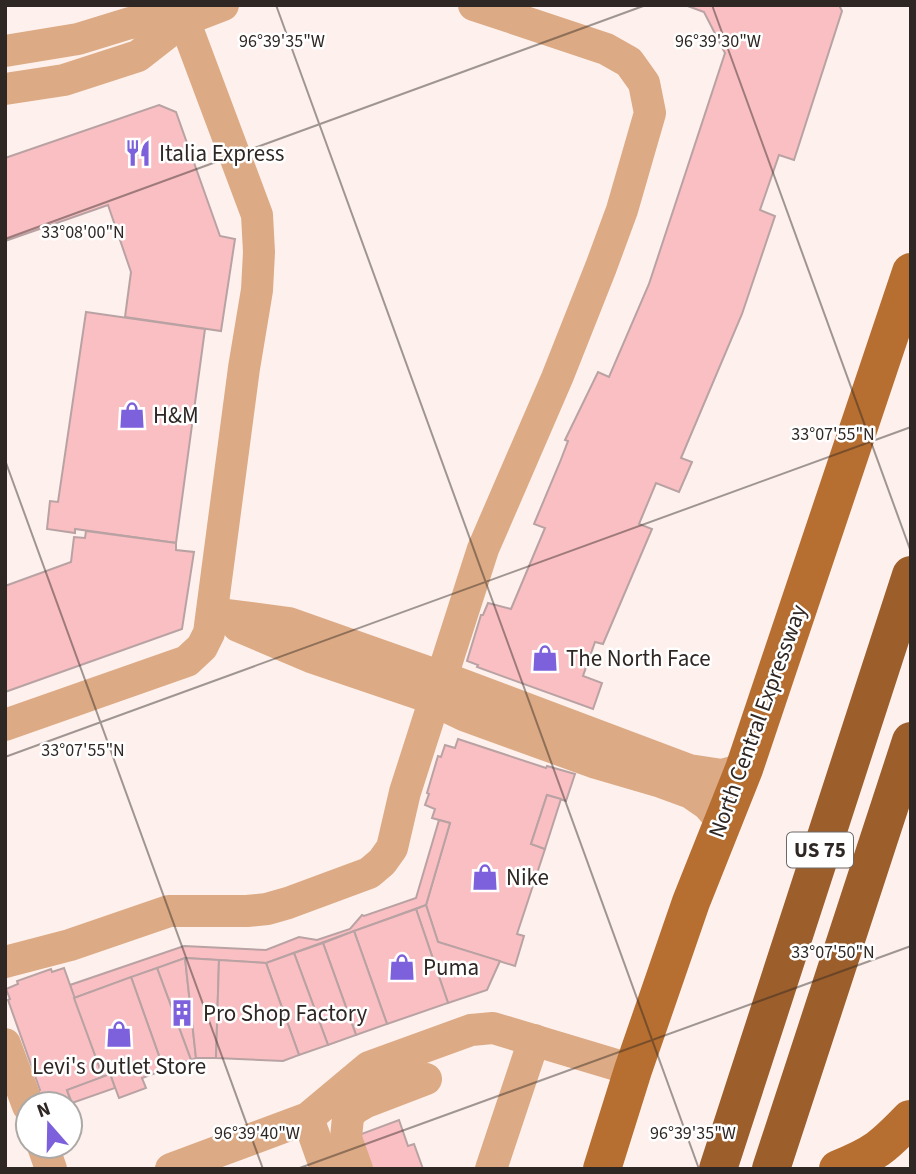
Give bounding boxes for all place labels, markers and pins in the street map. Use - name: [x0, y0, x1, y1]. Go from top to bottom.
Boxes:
- place label: Italia Express: [159, 137, 285, 170]
- restaurant icon: Italia Express: [123, 138, 153, 168]
- place label: H&M: [153, 399, 199, 432]
- shop icon: H&M: [117, 400, 147, 430]
- place label: The North Face: [566, 642, 711, 675]
- shop icon: The North Face: [530, 643, 560, 673]
- place label: Nike: [506, 861, 549, 894]
- shop icon: Nike: [470, 862, 500, 892]
- place label: Puma: [423, 951, 479, 984]
- shop icon: Puma: [387, 952, 417, 982]
- place label: Pro Shop Factory: [203, 997, 367, 1030]
- building icon: Pro Shop Factory: [167, 998, 197, 1028]
- shop icon: Levi's Outlet Store: [104, 1019, 134, 1049]
- place label: Levi's Outlet Store: [32, 1050, 206, 1083]

